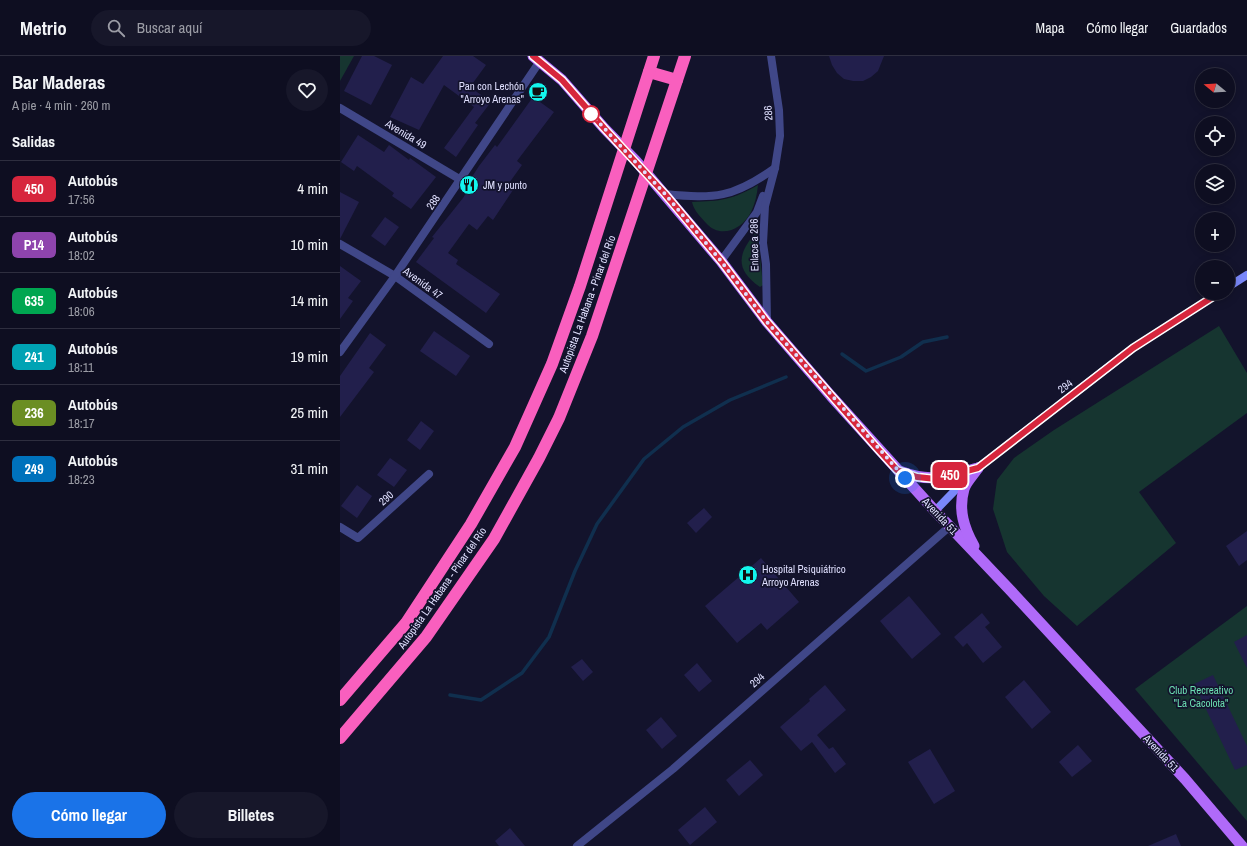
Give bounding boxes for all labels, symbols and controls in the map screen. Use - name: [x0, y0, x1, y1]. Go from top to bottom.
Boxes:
- search box: [91, 10, 371, 46]
- text: Metrio: [20, 15, 67, 41]
- icon: search: [105, 17, 127, 39]
- text: Buscar aquí: [137, 17, 202, 38]
- text: Mapa: [1036, 19, 1064, 37]
- text: Cómo llegar: [1086, 19, 1148, 37]
- text: Guardados: [1170, 19, 1227, 37]
- north arrow: [1195, 68, 1235, 108]
- map controls: [1195, 68, 1235, 300]
- text: Bar Maderas: [12, 69, 106, 95]
- button: heart: [286, 69, 328, 111]
- place label: Pan con Lechón "Arroyo Arenas": [459, 79, 524, 106]
- cafe icon: Pan con Lechón "Arroyo Arenas": [527, 81, 549, 103]
- text: A pie · 4 min · 260 m: [12, 97, 110, 114]
- unlabelled marker: [582, 105, 600, 123]
- street label: 286: [760, 105, 776, 121]
- street label: Avenida 49: [382, 116, 429, 152]
- button: locate: [1195, 116, 1235, 156]
- text: Salidas: [12, 131, 55, 152]
- button: layers: [1195, 164, 1235, 204]
- text: Autobús: [68, 170, 118, 191]
- restaurant icon: JM y punto: [458, 174, 480, 196]
- text: 4 min: [297, 178, 328, 199]
- place label: JM y punto: [483, 178, 527, 192]
- text: 450: [24, 180, 44, 198]
- text: 17:56: [68, 191, 95, 208]
- street label: 288: [423, 192, 443, 212]
- button: +: [1195, 212, 1235, 252]
- street label: Enlace a 286: [747, 219, 761, 271]
- text: Autobús: [68, 226, 118, 247]
- street label: Autopista La Habana - Pinar del Río: [555, 233, 618, 376]
- text: 10 min: [290, 234, 328, 255]
- text: P14: [24, 236, 44, 254]
- text: 18:02: [68, 247, 95, 264]
- button: −: [1195, 260, 1235, 300]
- street label: Avenida 47: [400, 263, 446, 302]
- text: Autobús: [68, 282, 118, 303]
- text: 14 min: [290, 290, 328, 311]
- text: 635: [24, 292, 44, 310]
- text: 18:06: [68, 303, 95, 320]
- text: Autobús: [68, 338, 118, 359]
- text: 19 min: [290, 346, 328, 367]
- text: 241: [24, 348, 44, 366]
- text: 18:11: [68, 359, 94, 376]
- street label: 294: [1055, 376, 1075, 396]
- text: Autobús: [68, 394, 118, 415]
- text: 25 min: [290, 402, 328, 423]
- text: 236: [24, 404, 44, 422]
- text: 18:17: [68, 415, 95, 432]
- text: Autobús: [68, 450, 118, 471]
- text: 31 min: [290, 458, 328, 479]
- text: 249: [24, 460, 44, 478]
- line badge: 450: [927, 462, 973, 488]
- text: 450: [940, 466, 960, 484]
- your location: [895, 468, 915, 488]
- text: 18:23: [68, 471, 95, 488]
- street label: 290: [376, 488, 396, 508]
- street label: Avenida 51: [919, 494, 961, 537]
- street label: Autopista La Habana - Pinar del Río: [394, 524, 489, 652]
- place label: Hospital Psiquiátrico Arroyo Arenas: [761, 562, 846, 589]
- hospital icon: Hospital Psiquiátrico Arroyo Arenas: [737, 564, 759, 586]
- street label: 294: [747, 670, 767, 690]
- park label: Club Recreativo "La Cacolota": [1169, 683, 1233, 710]
- street label: Avenida 51: [1140, 731, 1182, 774]
- button: Cómo llegar: [12, 792, 166, 838]
- button: Billetes: [174, 792, 328, 838]

